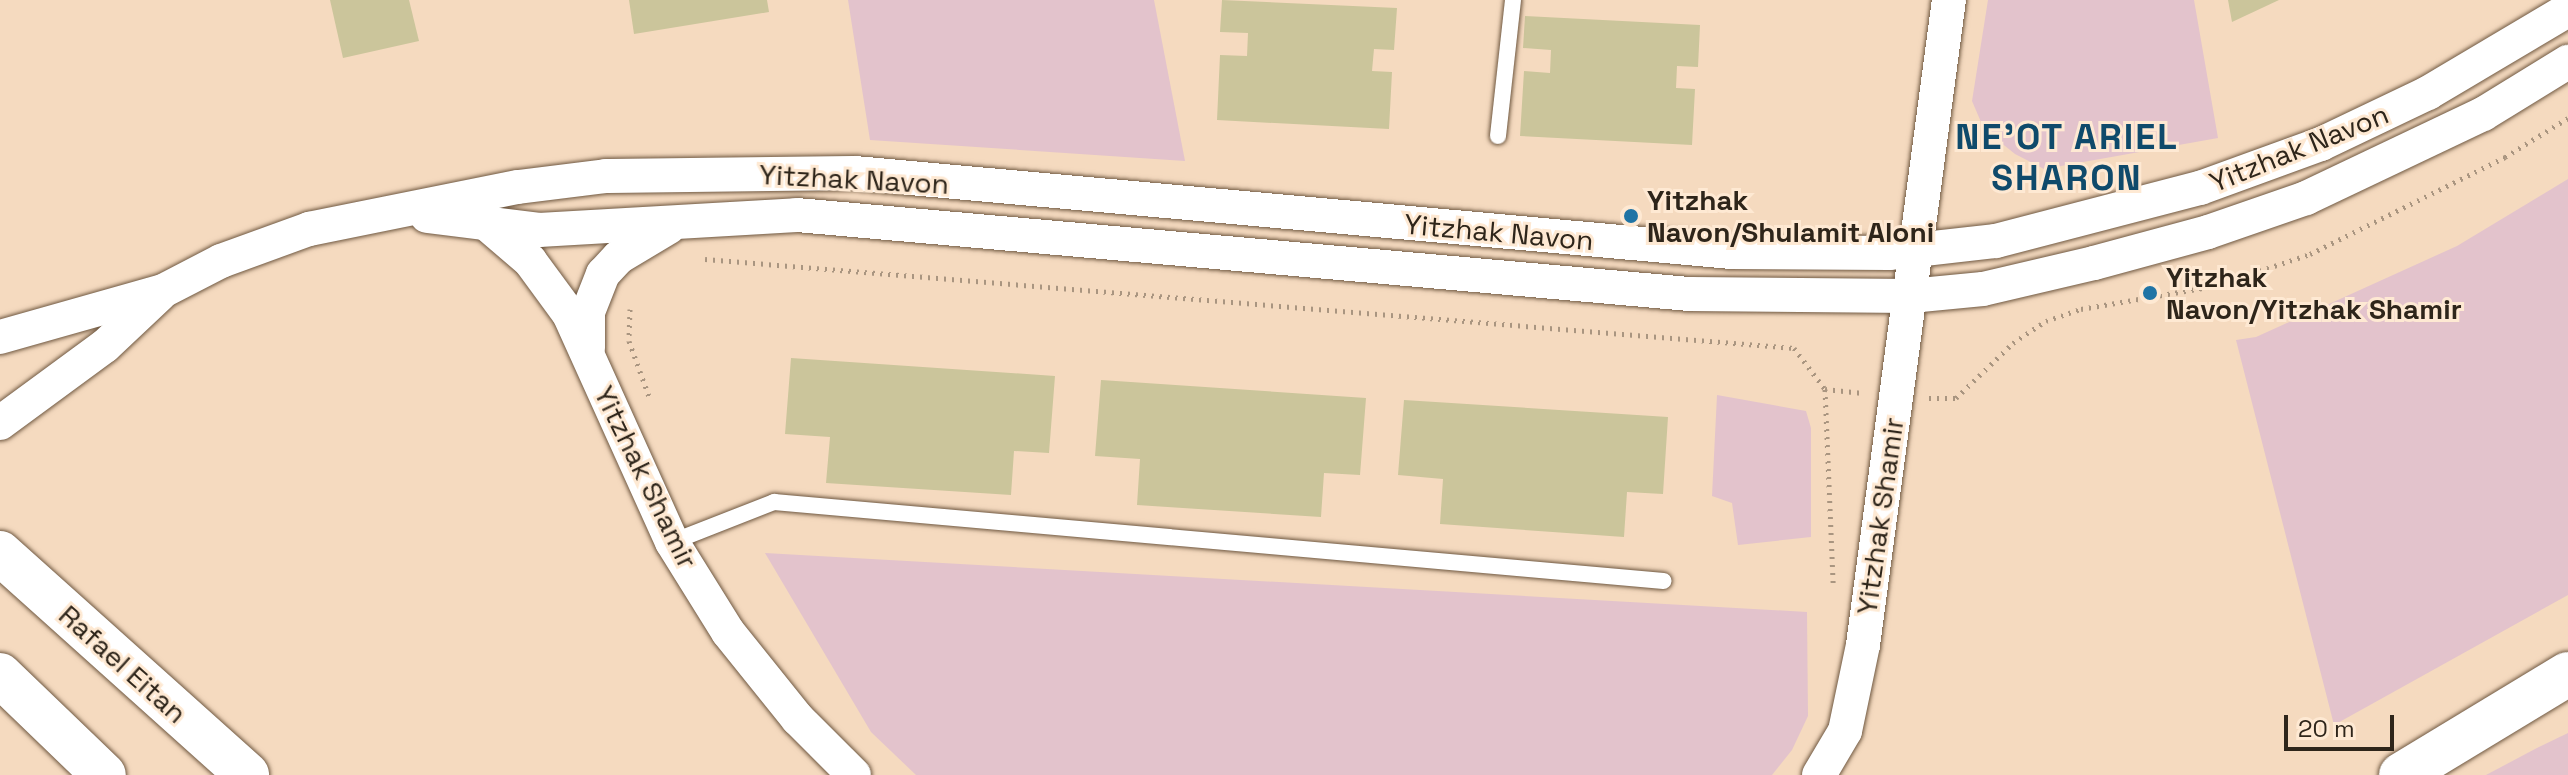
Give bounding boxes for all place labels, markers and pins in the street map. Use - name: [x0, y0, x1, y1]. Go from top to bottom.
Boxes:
- place label: Yitzhak Navon/Shulamit Aloni: [1647, 183, 1935, 249]
- marker: Yitzhak Navon/Shulamit Aloni: [1622, 207, 1640, 225]
- place label: Yitzhak Navon/Yitzhak Shamir: [2166, 260, 2462, 326]
- marker: Yitzhak Navon/Yitzhak Shamir: [2141, 284, 2159, 302]

